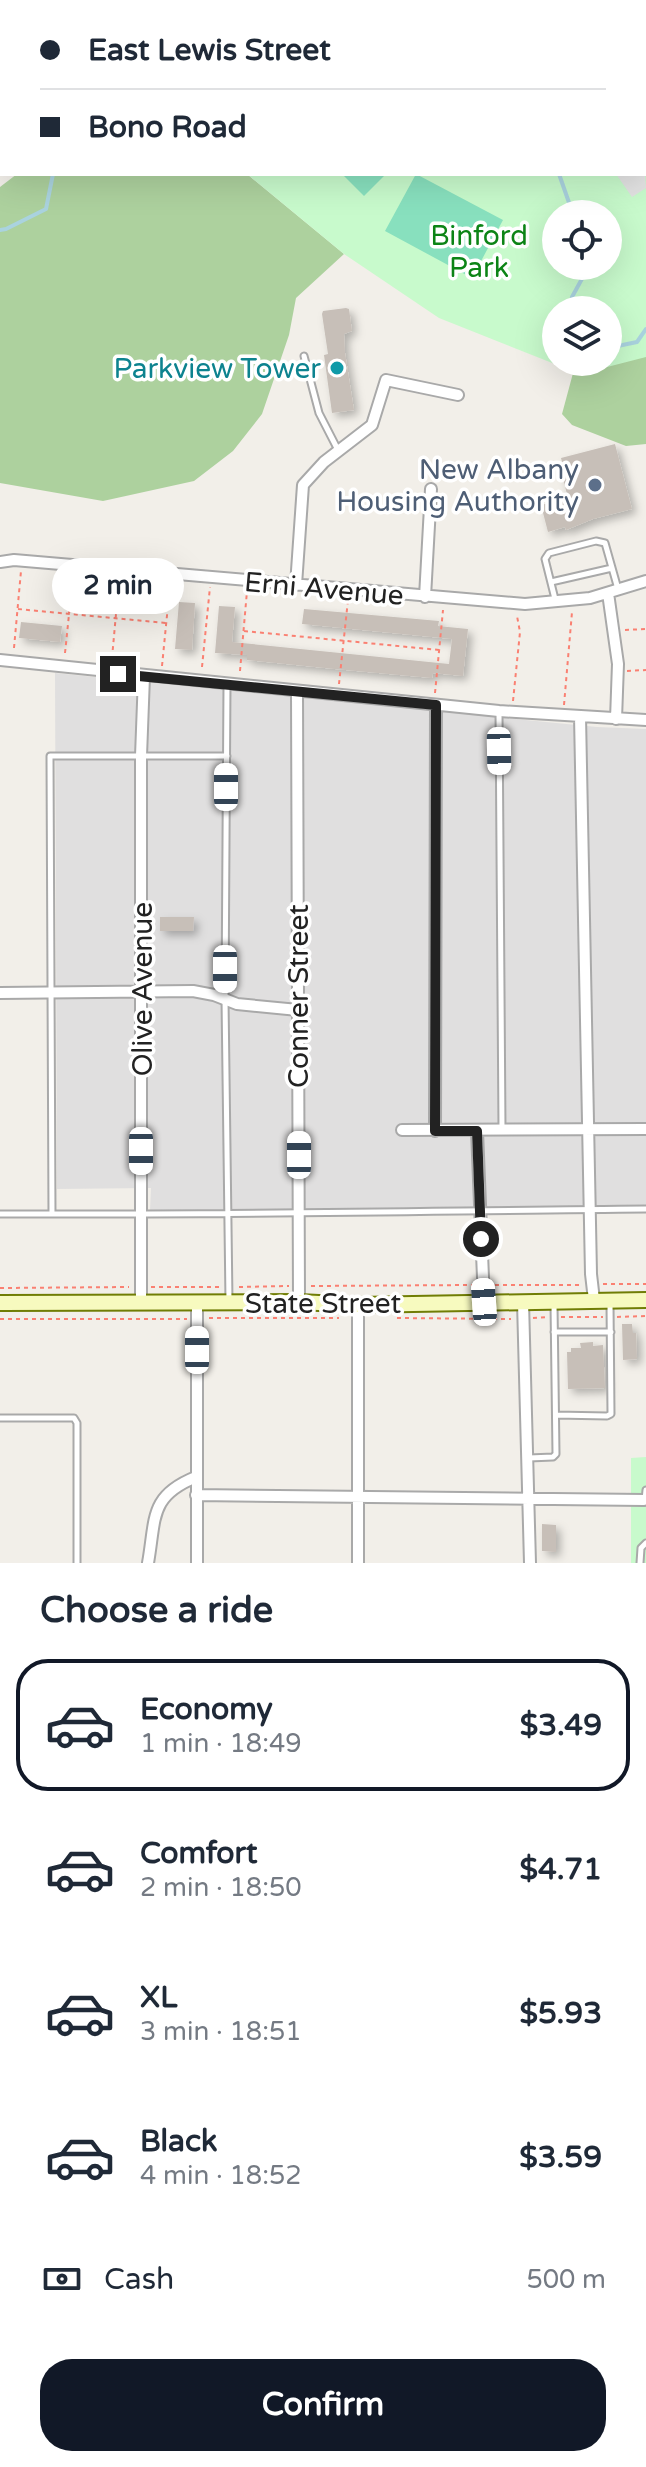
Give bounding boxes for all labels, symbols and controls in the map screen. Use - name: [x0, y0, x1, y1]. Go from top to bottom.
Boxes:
- text: East Lewis Street: [88, 32, 331, 69]
- text: Bono Road: [88, 109, 247, 146]
- map controls: [542, 200, 622, 376]
- button: locate: [542, 200, 622, 280]
- park label: Binford Park: [430, 219, 528, 285]
- button: layers: [542, 296, 622, 376]
- place label: Parkview Tower: [114, 352, 321, 386]
- marker: Parkview Tower: [328, 359, 346, 377]
- place label: New Albany Housing Authority: [336, 453, 579, 519]
- marker: New Albany Housing Authority: [586, 476, 604, 494]
- callout: 2 min: [52, 558, 184, 614]
- street label: Erni Avenue: [243, 565, 405, 613]
- text: 2 min: [83, 570, 153, 601]
- route end: [100, 656, 136, 692]
- car: [487, 727, 511, 775]
- car: [214, 763, 238, 811]
- street label: Olive Avenue: [126, 902, 160, 1076]
- street label: Conner Street: [282, 904, 316, 1088]
- car: [213, 945, 237, 993]
- car: [129, 1127, 153, 1175]
- car: [287, 1131, 311, 1179]
- route start: [463, 1221, 499, 1257]
- car: [470, 1277, 498, 1327]
- street label: State Street: [245, 1287, 401, 1321]
- car: [185, 1326, 209, 1374]
- text: Choose a ride: [40, 1589, 273, 1632]
- icon: car: [44, 1689, 116, 1761]
- text: Economy: [140, 1691, 273, 1728]
- text: $3.49: [520, 1707, 602, 1744]
- text: 1 min · 18:49: [140, 1728, 302, 1759]
- icon: car: [44, 1833, 116, 1905]
- text: Comfort: [140, 1835, 258, 1872]
- text: $4.71: [520, 1851, 602, 1888]
- text: 2 min · 18:50: [140, 1872, 302, 1903]
- icon: car: [44, 1977, 116, 2049]
- text: XL: [140, 1979, 177, 2016]
- text: $5.93: [520, 1995, 602, 2032]
- text: 3 min · 18:51: [140, 2016, 302, 2047]
- icon: car: [44, 2121, 116, 2193]
- text: Black: [140, 2123, 217, 2160]
- text: $3.59: [519, 2139, 602, 2176]
- text: 4 min · 18:52: [140, 2160, 302, 2191]
- icon: cash: [40, 2257, 84, 2301]
- text: Cash: [104, 2261, 174, 2298]
- text: 500 m: [526, 2264, 606, 2295]
- button: Confirm: [40, 2359, 606, 2451]

